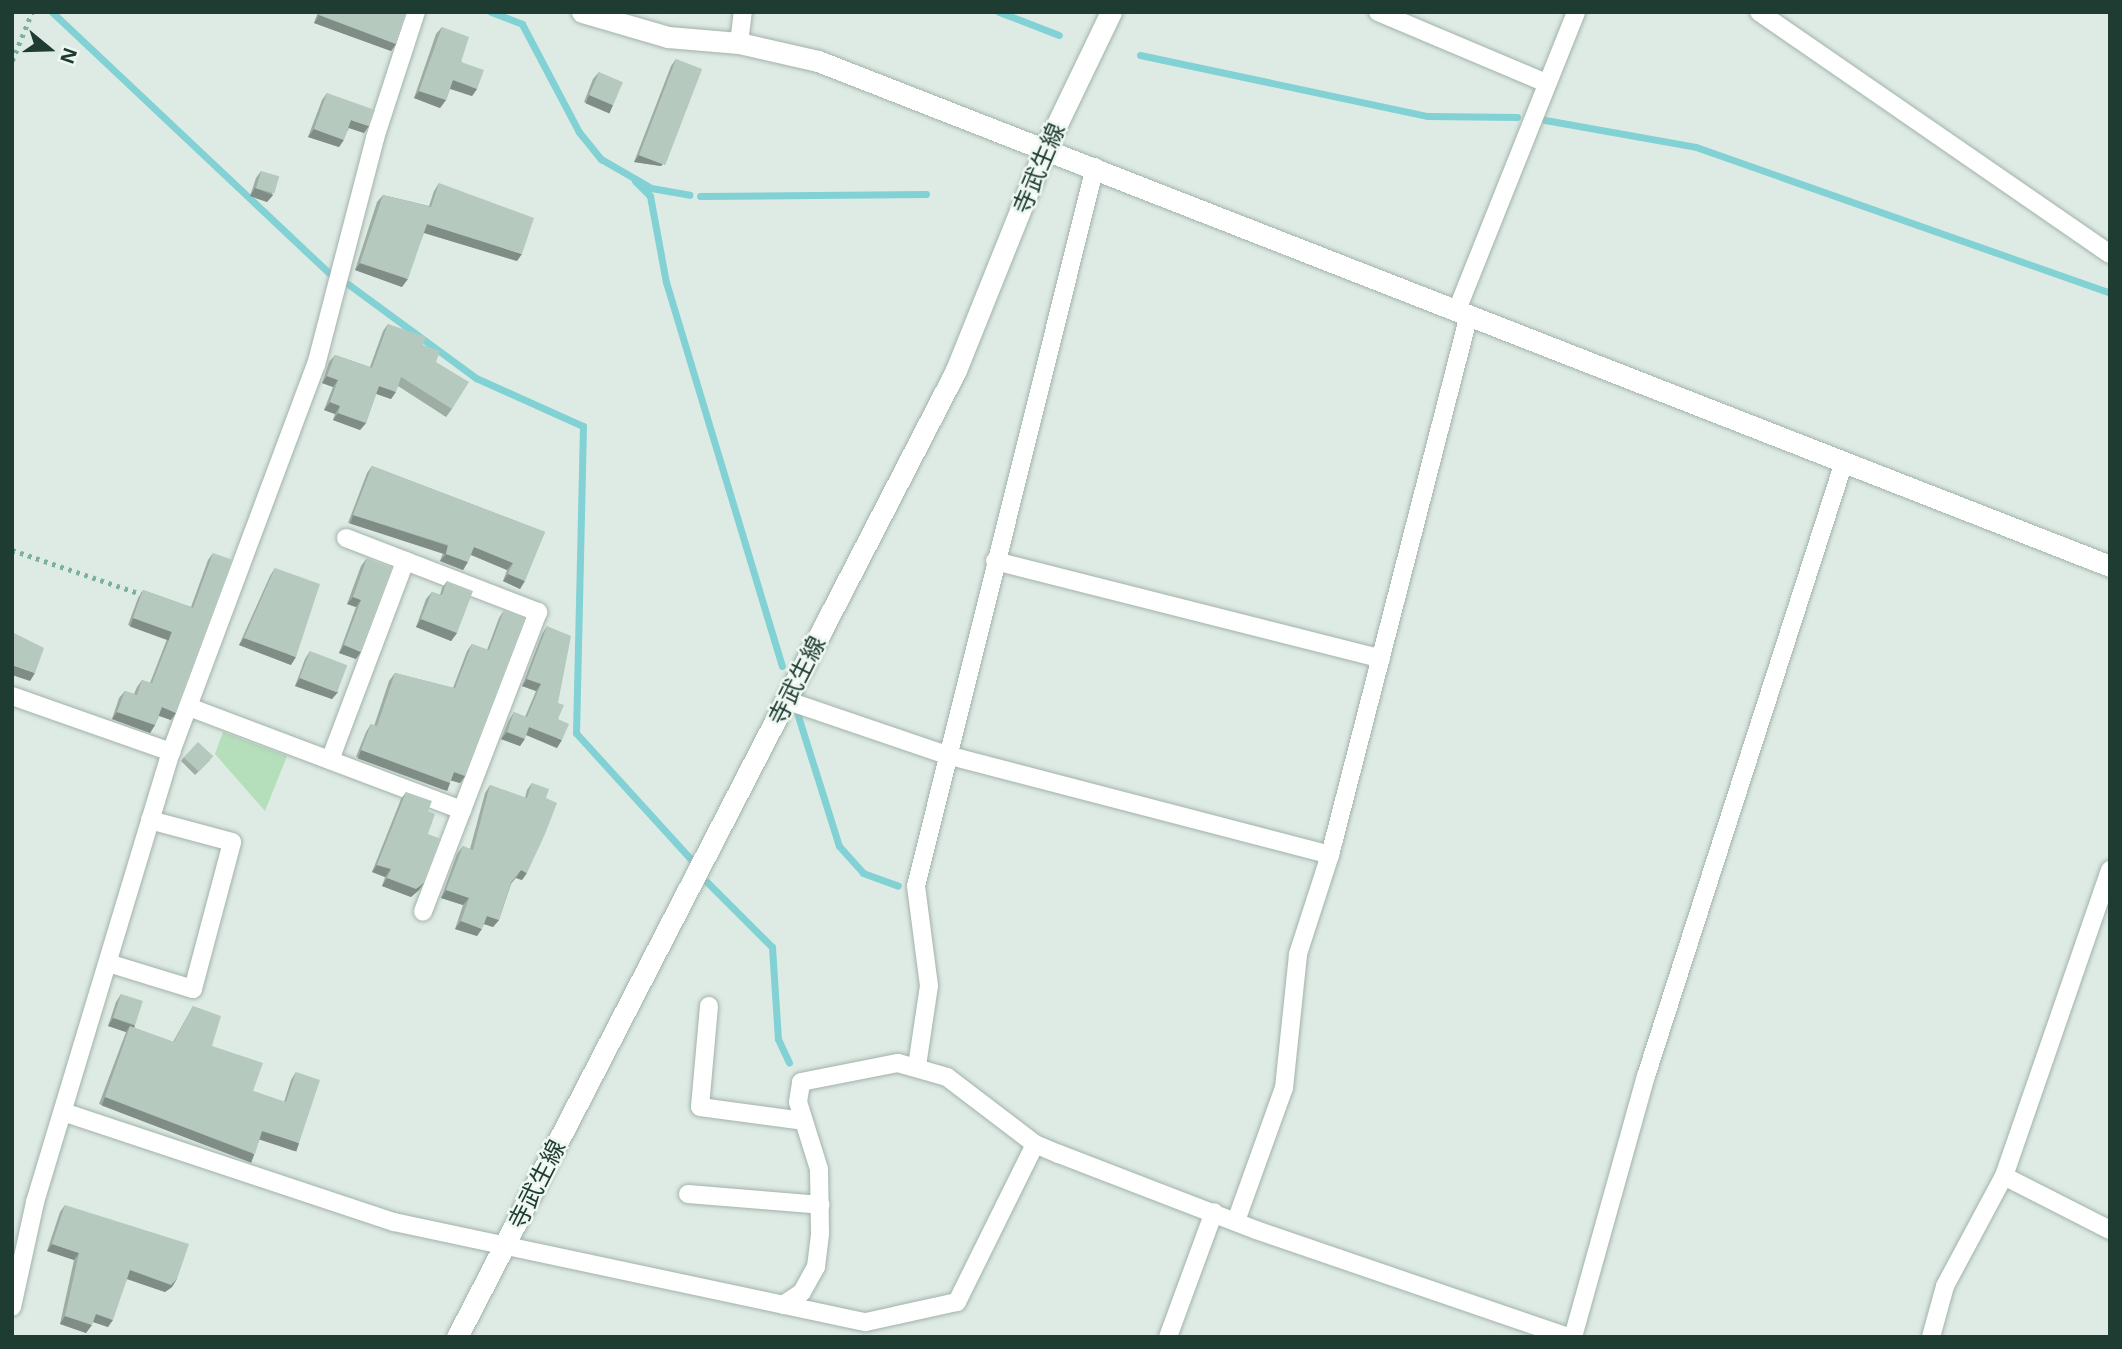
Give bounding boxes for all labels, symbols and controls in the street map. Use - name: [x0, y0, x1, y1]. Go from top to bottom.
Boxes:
- north arrow: [14, 14, 84, 84]
- text: N: [54, 44, 84, 67]
- street label: 寺武生線: [1006, 118, 1070, 218]
- street label: 寺武生線: [761, 631, 831, 729]
- street label: 寺武生線: [501, 1135, 571, 1233]

